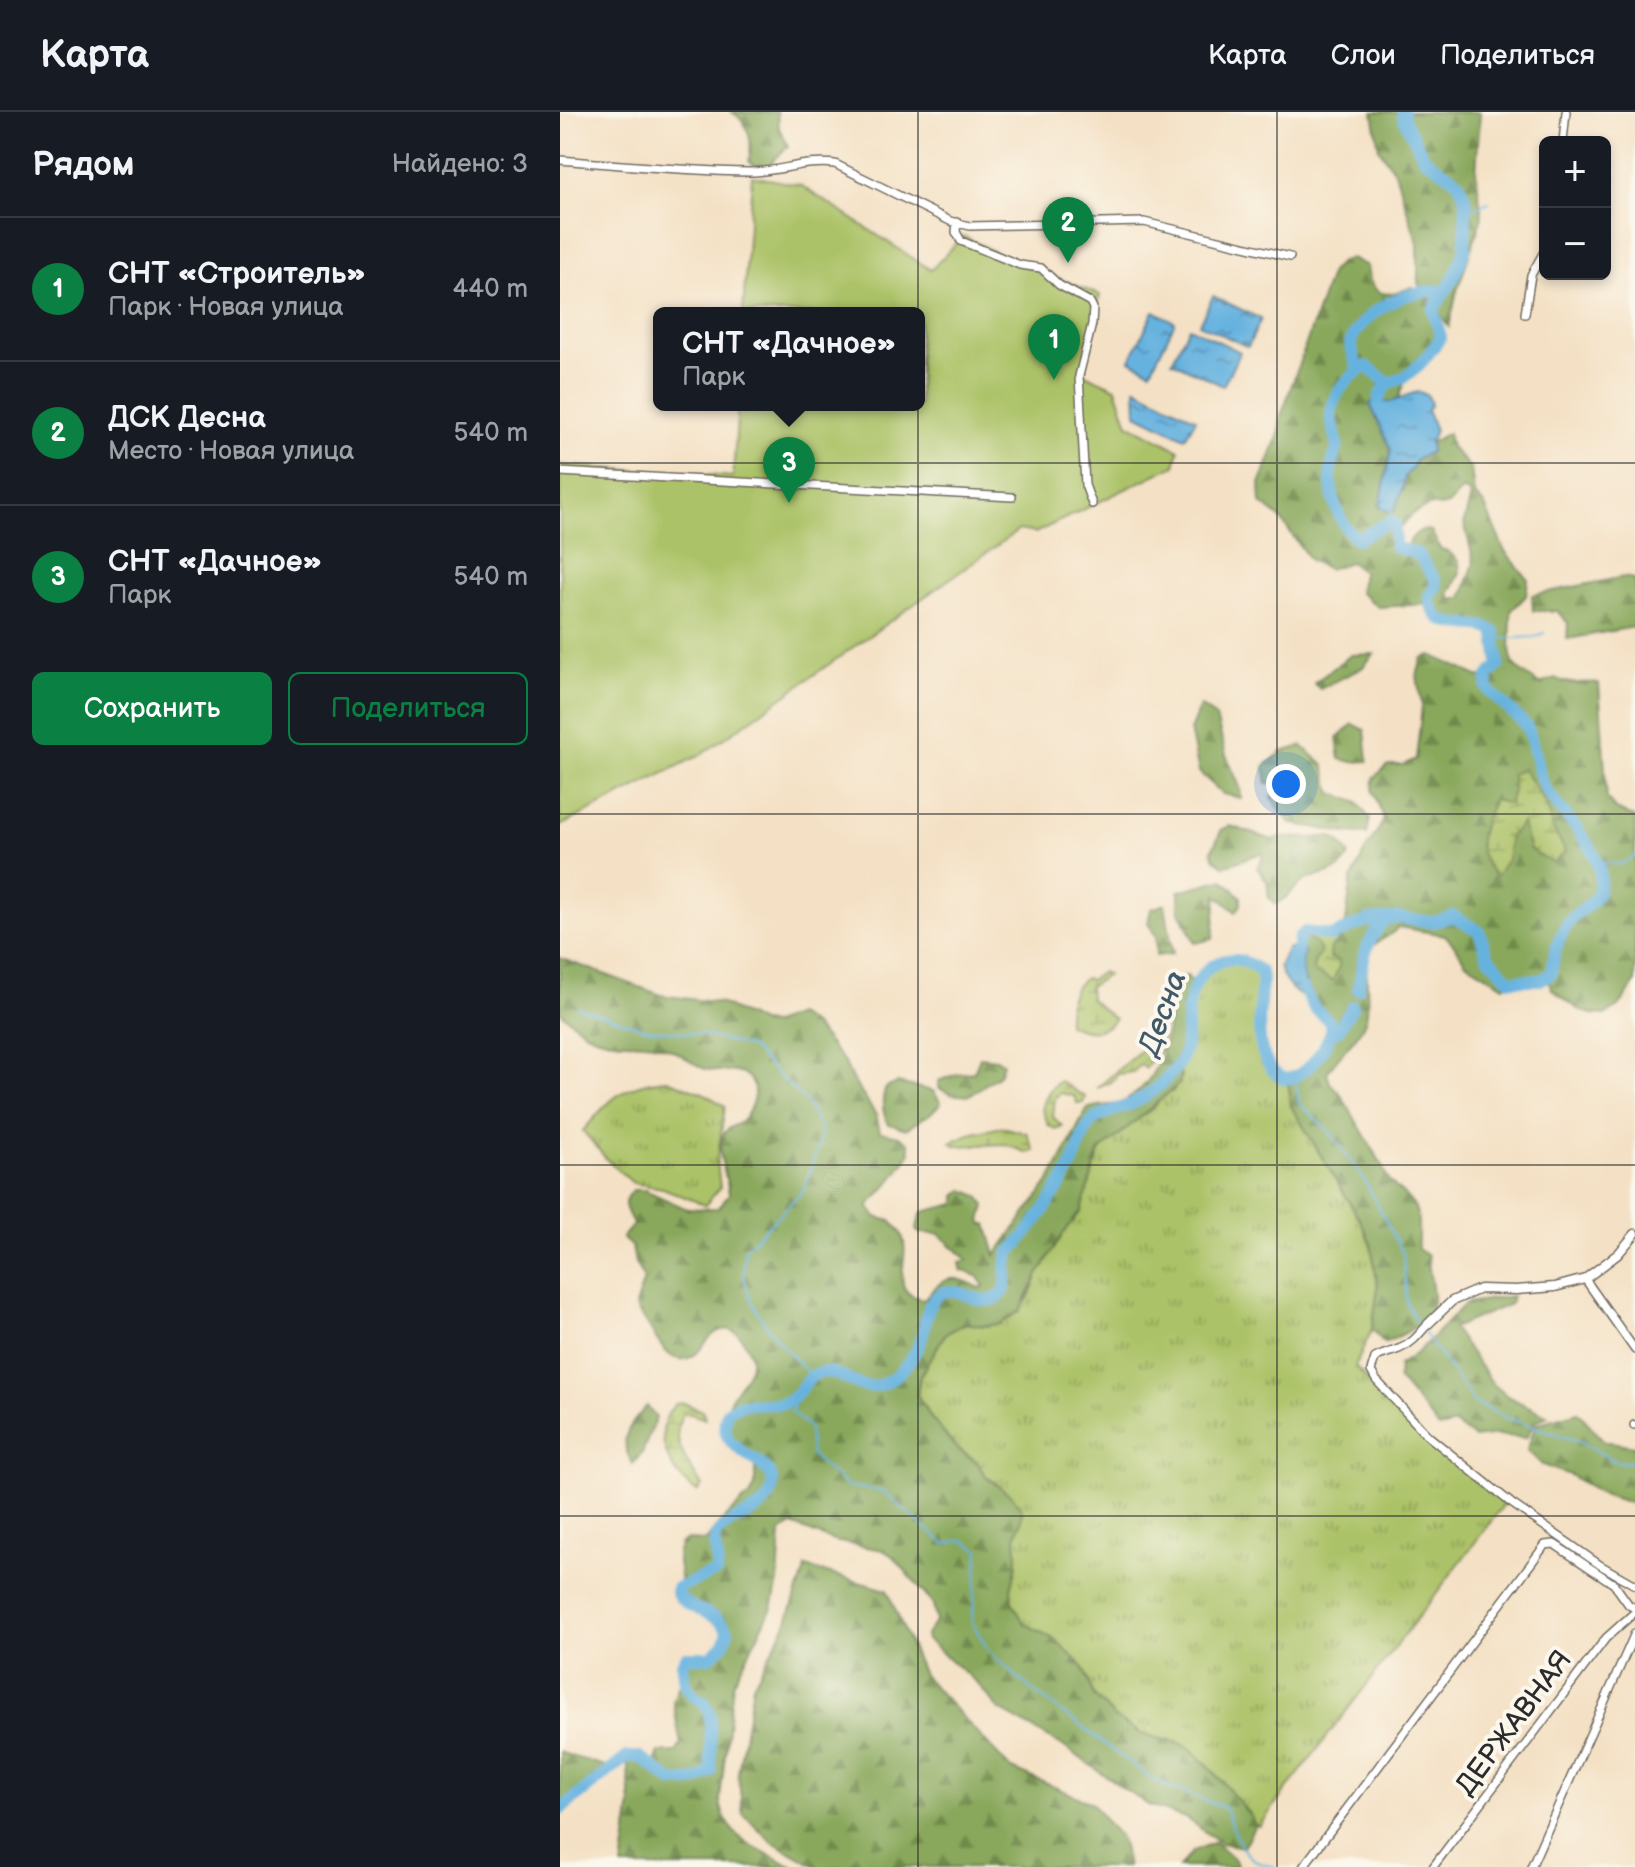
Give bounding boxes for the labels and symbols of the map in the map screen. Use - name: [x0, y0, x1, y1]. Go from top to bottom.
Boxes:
- pin: 2: [1042, 197, 1094, 263]
- pin: 1: [1028, 314, 1080, 380]
- pin: 3: [763, 437, 815, 503]
- your location: [1266, 764, 1306, 804]
- water label: Десна: [1130, 966, 1195, 1062]
- street label: ДЕРЖАВНАЯ: [1449, 1644, 1579, 1802]

